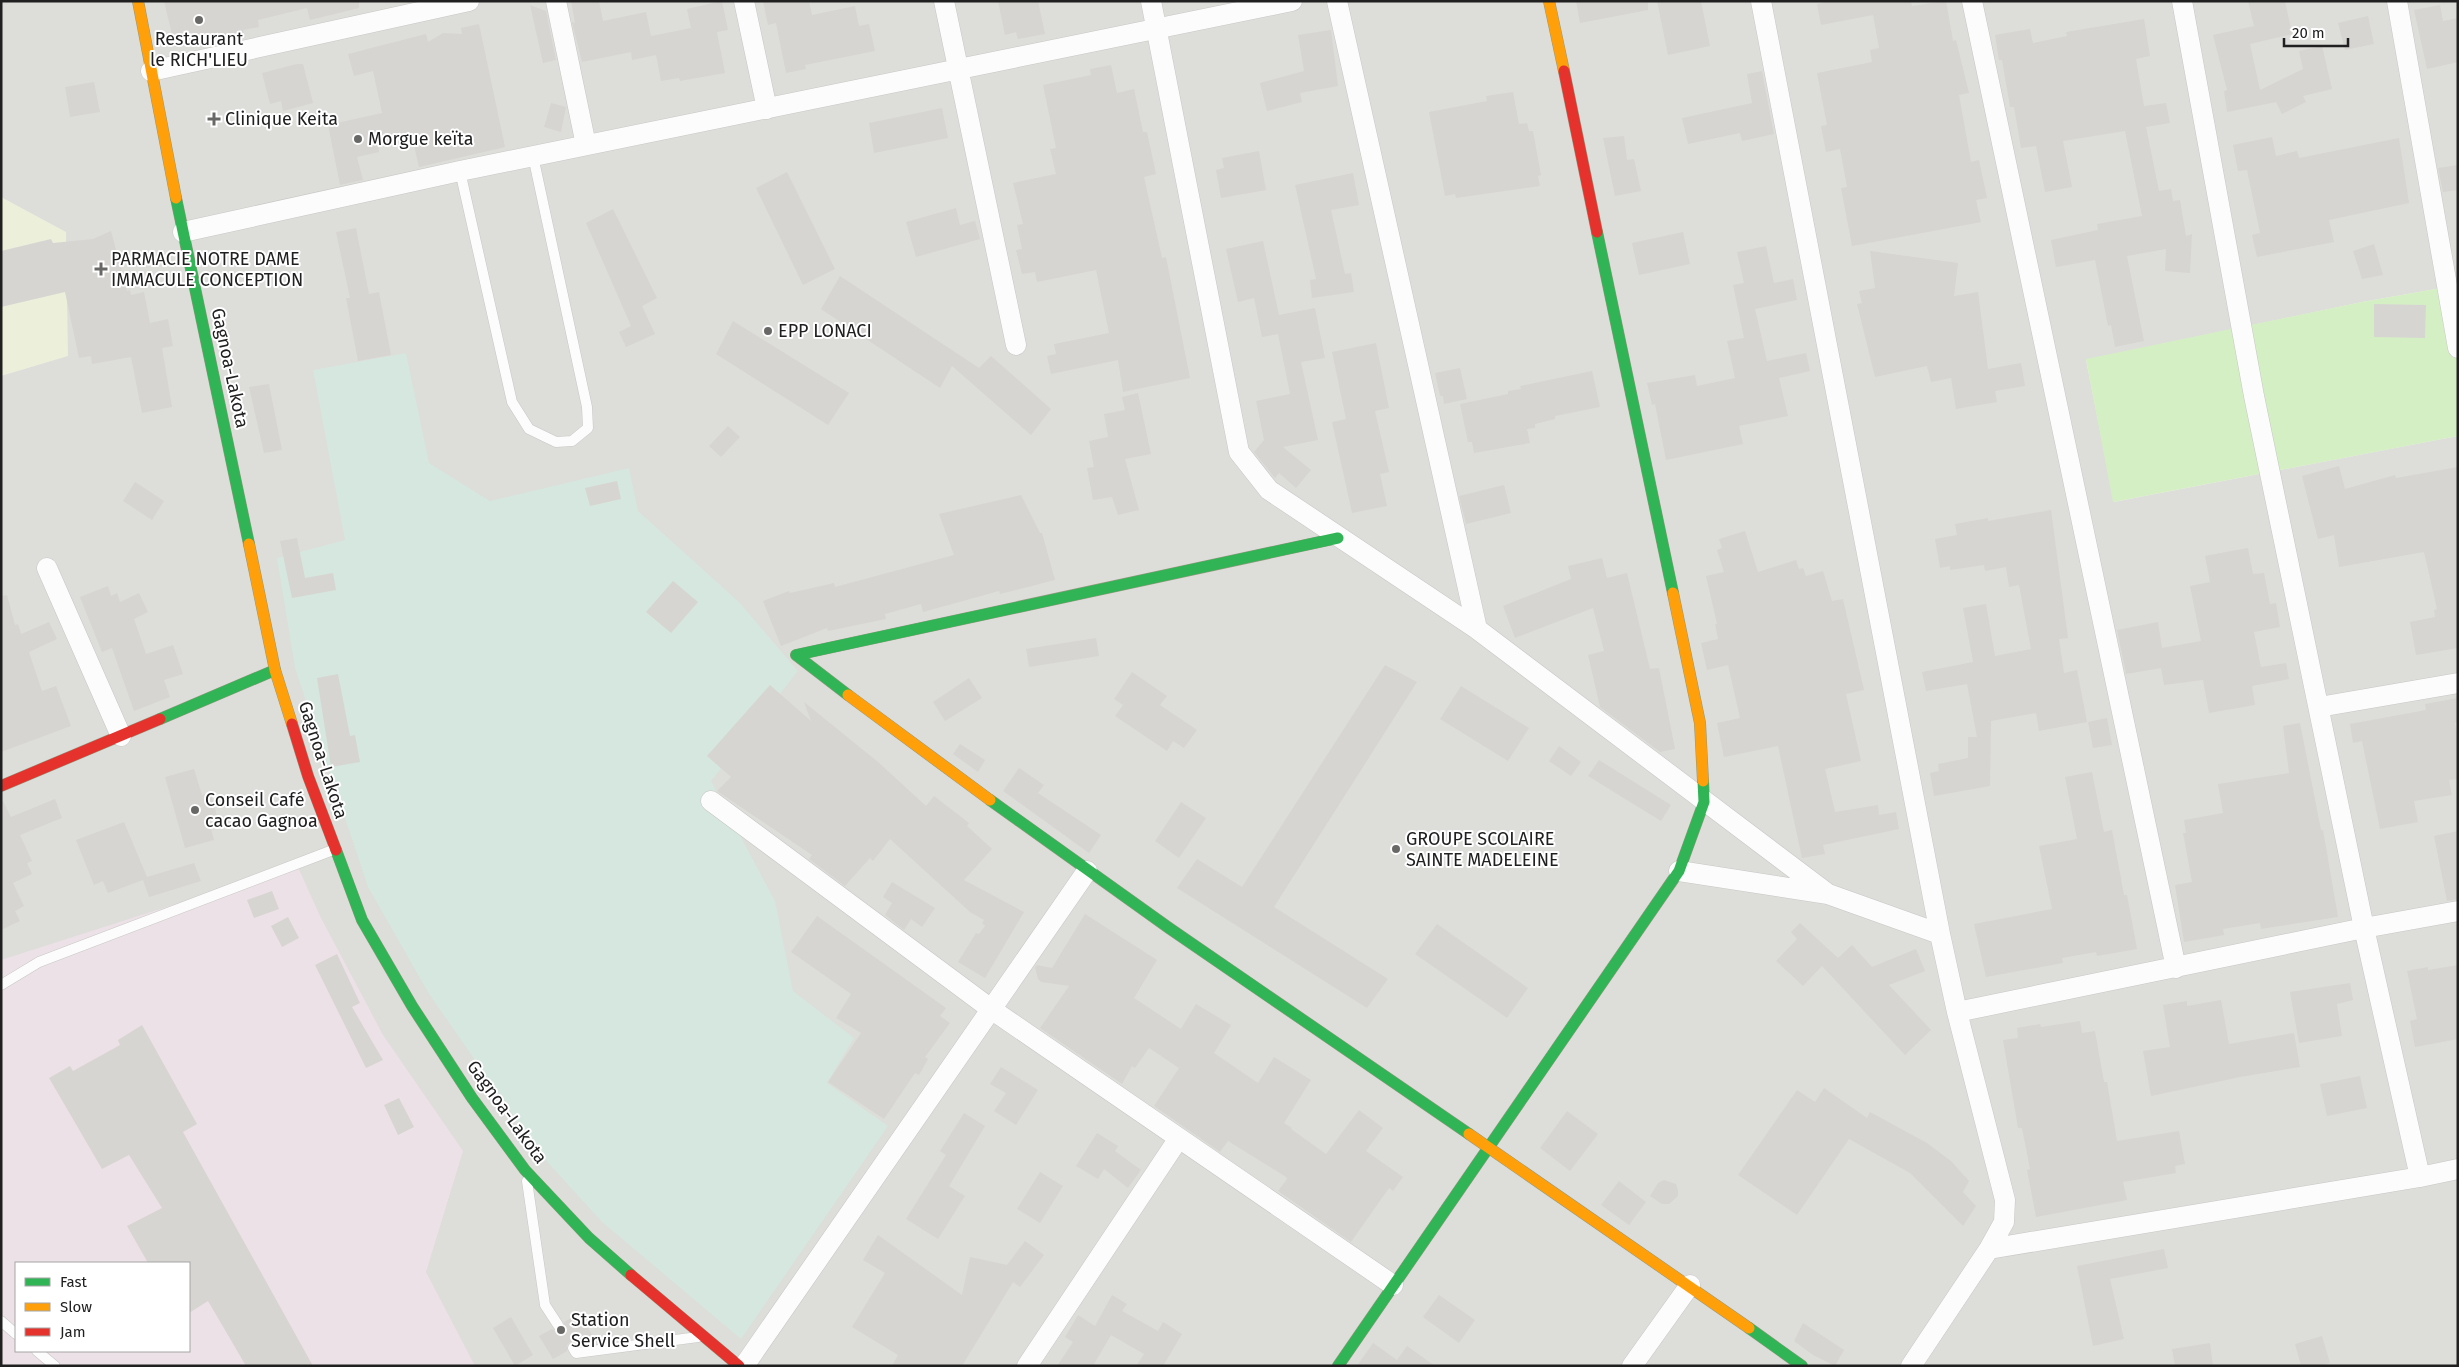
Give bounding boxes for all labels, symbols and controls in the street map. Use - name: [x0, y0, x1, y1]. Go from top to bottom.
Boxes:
- marker: Restaurant le RICH'LIEU: [193, 14, 205, 26]
- scale bar: [2284, 15, 2348, 47]
- text: 20 m: [2292, 24, 2325, 42]
- place label: Restaurant le RICH'LIEU: [150, 28, 248, 71]
- place label: Clinique Keita: [225, 108, 338, 130]
- marker: Clinique Keita: [207, 112, 221, 126]
- place label: Morgue keïta: [368, 128, 474, 150]
- marker: Morgue keïta: [352, 133, 364, 145]
- place label: PARMACIE NOTRE DAME IMMACULE CONCEPTION: [111, 248, 303, 291]
- marker: PARMACIE NOTRE DAME IMMACULE CONCEPTION: [95, 263, 107, 275]
- street label: Gagnoa-Lakota: [207, 306, 253, 430]
- place label: EPP LONACI: [778, 320, 872, 342]
- marker: EPP LONACI: [762, 325, 774, 337]
- street label: Gagnoa-Lakota: [294, 698, 352, 822]
- place label: Conseil Café cacao Gagnoa: [205, 789, 318, 832]
- marker: Conseil Café cacao Gagnoa: [189, 804, 201, 816]
- place label: GROUPE SCOLAIRE SAINTE MADELEINE: [1406, 828, 1559, 871]
- marker: GROUPE SCOLAIRE SAINTE MADELEINE: [1390, 843, 1402, 855]
- street label: Gagnoa-Lakota: [462, 1056, 552, 1168]
- legend: [15, 1262, 190, 1352]
- text: Fast: [60, 1273, 87, 1291]
- text: Slow: [60, 1298, 92, 1316]
- place label: Station Service Shell: [571, 1309, 675, 1352]
- text: Jam: [60, 1323, 86, 1341]
- marker: Station Service Shell: [555, 1324, 567, 1336]

